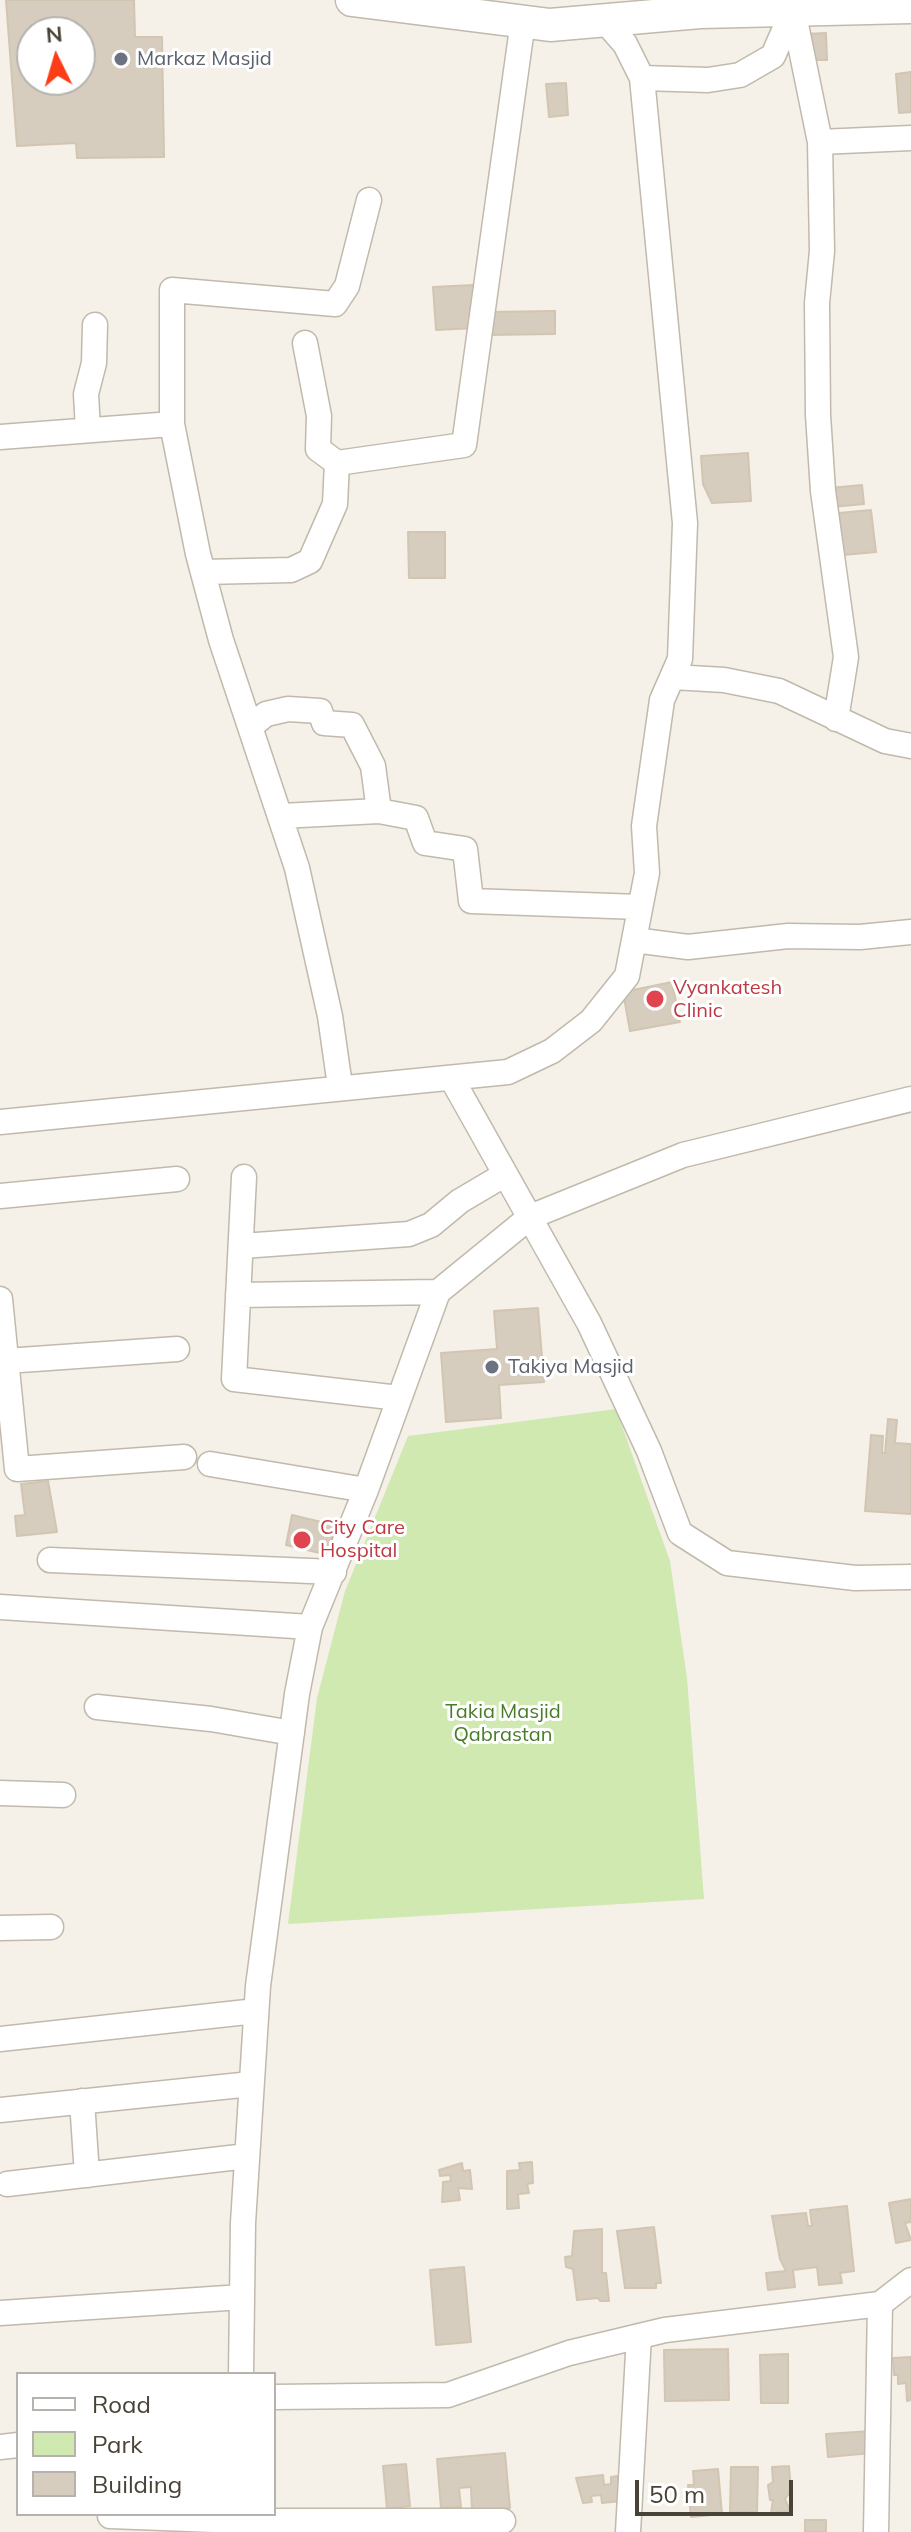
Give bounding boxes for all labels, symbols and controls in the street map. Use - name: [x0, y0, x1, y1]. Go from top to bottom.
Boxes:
- north arrow: [16, 16, 96, 96]
- text: N: [45, 19, 64, 49]
- place label: Markaz Masjid: [137, 47, 272, 71]
- marker: Markaz Masjid: [112, 50, 130, 68]
- place label: Vyankatesh Clinic: [673, 976, 782, 1023]
- marker: Vyankatesh Clinic: [644, 988, 666, 1010]
- place label: Takiya Masjid: [508, 1355, 634, 1379]
- marker: Takiya Masjid: [483, 1358, 501, 1376]
- place label: City Care Hospital: [320, 1516, 405, 1563]
- marker: City Care Hospital: [291, 1529, 313, 1551]
- park label: Takia Masjid Qabrastan: [445, 1700, 561, 1747]
- legend: [16, 2372, 276, 2516]
- text: Road: [92, 2389, 151, 2419]
- text: Park: [92, 2429, 143, 2459]
- scale bar: [639, 2464, 797, 2514]
- text: Building: [92, 2469, 182, 2499]
- text: 50 m: [649, 2479, 705, 2509]

